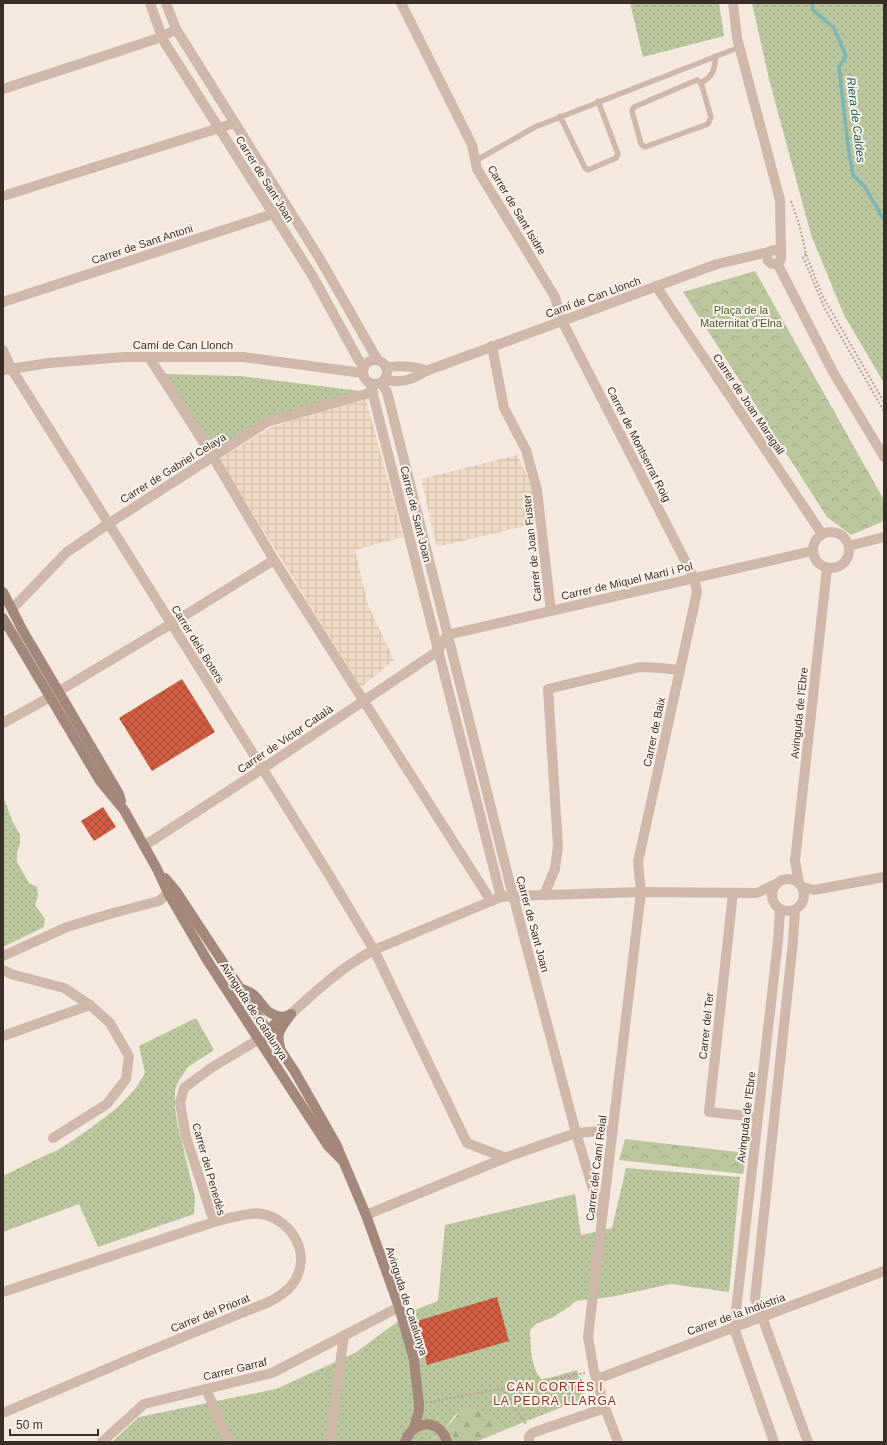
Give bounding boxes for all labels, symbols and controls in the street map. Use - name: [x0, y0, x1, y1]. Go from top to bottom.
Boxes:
- water label: Riera de Caldes: [844, 76, 868, 164]
- street label: Carrer de Sant Joan: [234, 134, 296, 224]
- street label: Carrer de Sant Isidre: [486, 163, 548, 257]
- street label: Carrer de Sant Antoni: [90, 222, 194, 266]
- street label: Camí de Can Llonch: [544, 274, 642, 320]
- park label: Plaça de la Maternitat d'Elna: [700, 304, 783, 329]
- street label: Camí de Can Llonch: [133, 339, 233, 351]
- street label: Carrer de Joan Maragall: [711, 351, 787, 457]
- street label: Carrer de Montserrat Roig: [605, 384, 673, 504]
- street label: Carrer de Gabriel Celaya: [118, 430, 229, 505]
- street label: Carrer de Sant Joan: [398, 464, 434, 564]
- street label: Carrer de Joan Fuster: [520, 494, 544, 602]
- street label: Carrer de Miquel Martí i Pol: [560, 560, 694, 602]
- street label: Carrer dels Boters: [169, 603, 227, 685]
- street label: Avinguda de l'Ebre: [788, 667, 810, 759]
- street label: Carrer de Baix: [641, 696, 667, 768]
- street label: Carrer de Victor Català: [235, 702, 336, 775]
- street label: Carrer de Sant Joan: [514, 875, 552, 973]
- street label: Avinguda de Catalunya: [218, 960, 290, 1063]
- street label: Carrer del Ter: [697, 992, 716, 1060]
- street label: Avinguda de l'Ebre: [734, 1071, 758, 1163]
- street label: Carrer del Camí Reial: [584, 1114, 608, 1222]
- street label: Carrer del Penedès: [190, 1121, 228, 1217]
- street label: Avinguda de Catalunya: [384, 1245, 431, 1358]
- street label: Carrer de la Indústria: [685, 1290, 787, 1337]
- street label: Carrer del Priorat: [169, 1292, 251, 1334]
- street label: Carrer Garraf: [202, 1355, 269, 1383]
- district label: CAN CORTÈS I LA PEDRA LLARGA: [493, 1379, 617, 1408]
- scale bar: [10, 1411, 98, 1437]
- text: 50 m: [16, 1418, 43, 1432]

